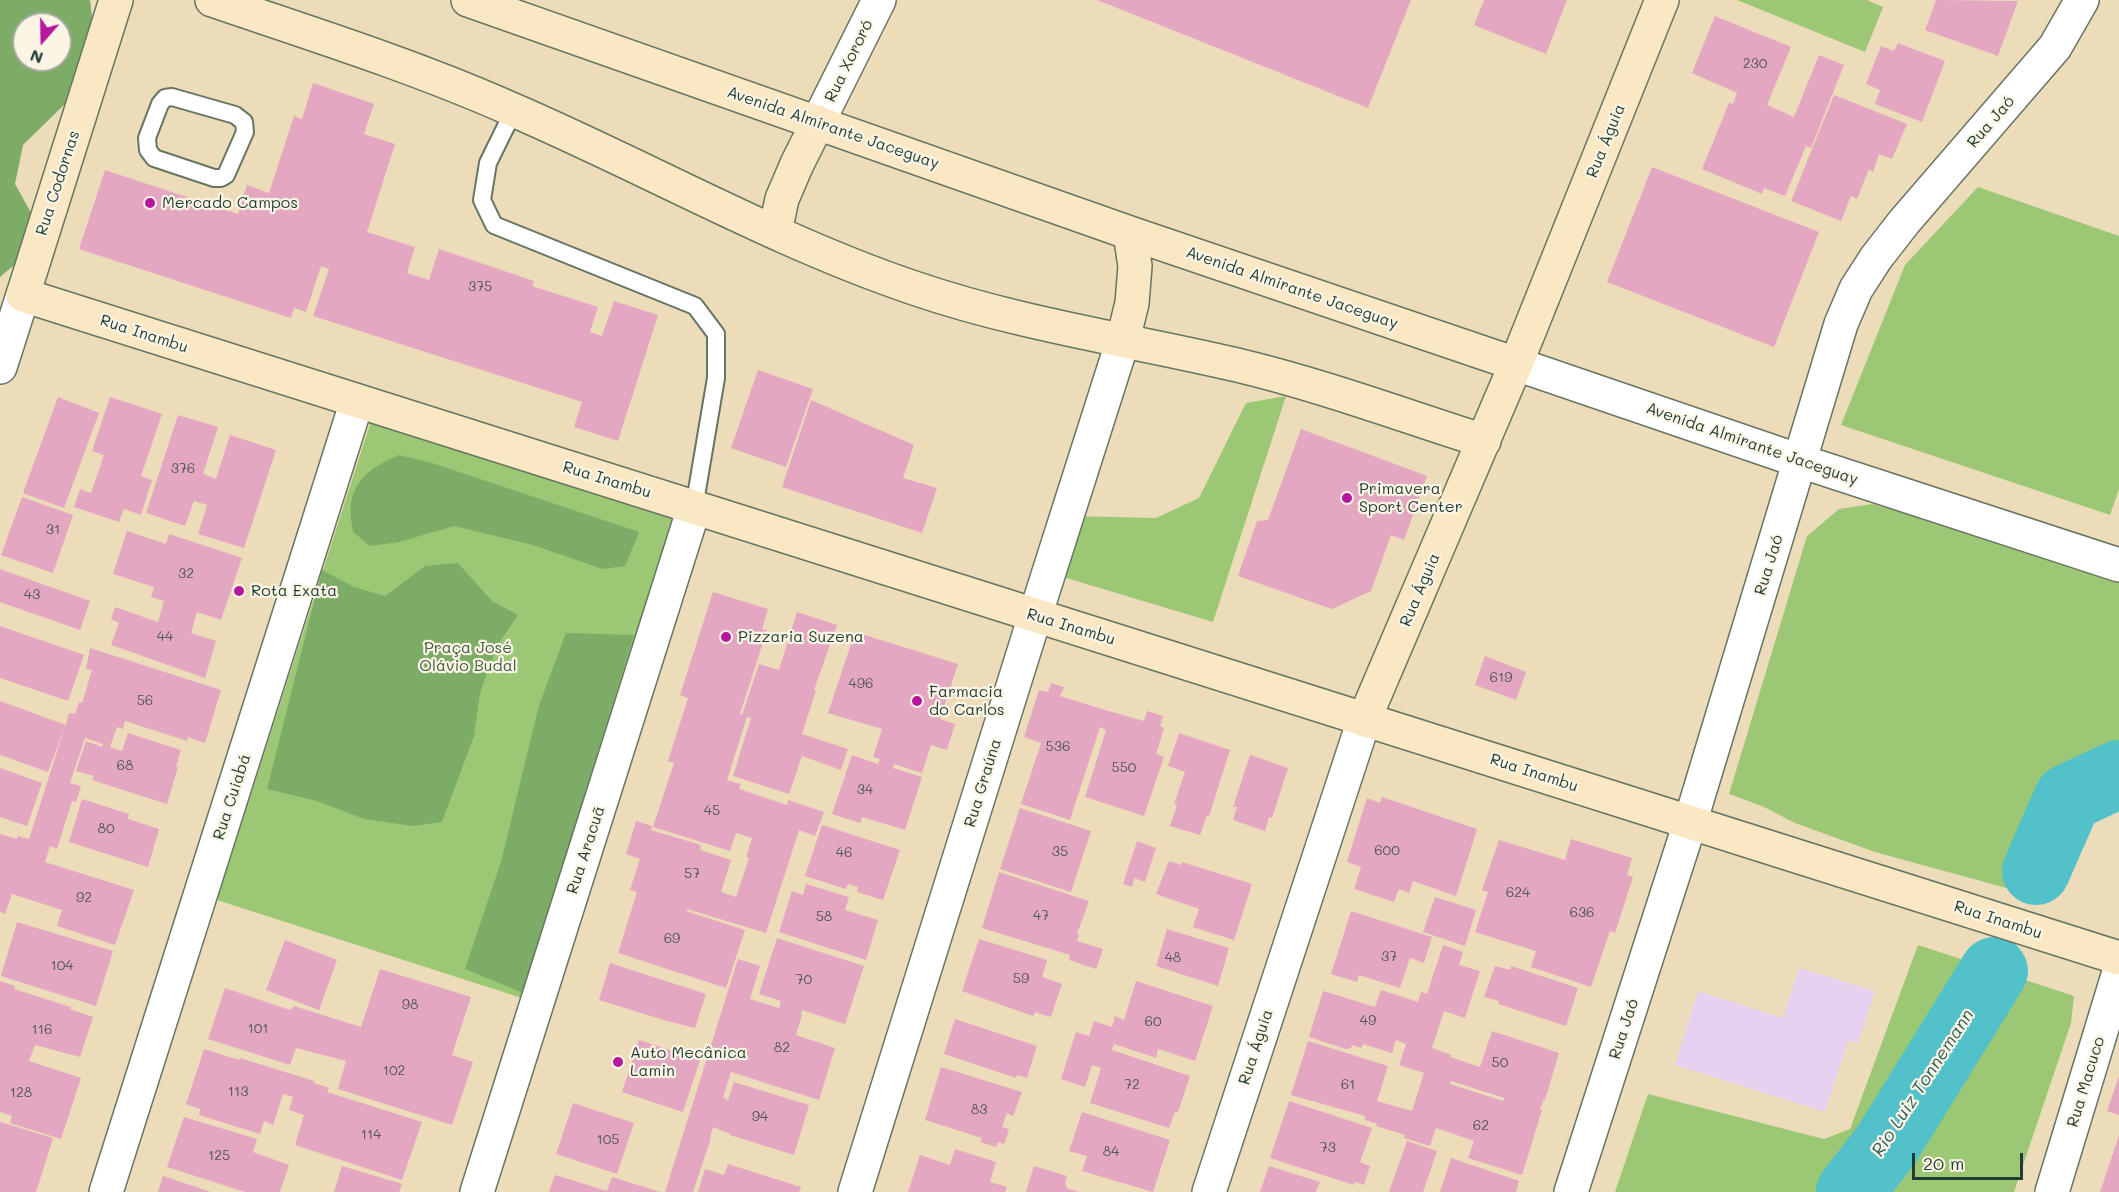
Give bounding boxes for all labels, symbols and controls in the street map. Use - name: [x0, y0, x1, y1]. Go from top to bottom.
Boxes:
- north arrow: [12, 12, 72, 72]
- street label: Rua Xororó: [821, 17, 877, 105]
- text: N: [27, 46, 46, 69]
- house number: 230: [1743, 56, 1767, 72]
- street label: Avenida Almirante Jaceguay: [724, 83, 942, 173]
- street label: Rua Jaó: [1963, 92, 2019, 152]
- street label: Rua Águia: [1582, 101, 1630, 181]
- street label: Rua Codornas: [32, 128, 84, 238]
- place label: Mercado Campos: [162, 193, 298, 213]
- marker: Mercado Campos: [143, 196, 157, 210]
- street label: Avenida Almirante Jaceguay: [1183, 243, 1401, 333]
- house number: 375: [468, 279, 492, 295]
- street label: Rua Inambu: [97, 311, 191, 357]
- street label: Avenida Almirante Jaceguay: [1643, 399, 1861, 489]
- street label: Rua Inambu: [560, 457, 654, 503]
- house number: 376: [171, 461, 195, 477]
- place label: Primavera Sport Center: [1359, 479, 1463, 517]
- marker: Primavera Sport Center: [1340, 491, 1354, 505]
- house number: 31: [46, 522, 60, 538]
- street label: Rua Jaó: [1751, 532, 1787, 598]
- street label: Rua Águia: [1396, 550, 1444, 630]
- house number: 32: [178, 566, 194, 582]
- place label: Rota Exata: [251, 581, 337, 601]
- marker: Rota Exata: [232, 584, 246, 598]
- house number: 43: [24, 587, 40, 603]
- street label: Rua Inambu: [1024, 604, 1118, 650]
- place label: Pizzaria Suzena: [738, 627, 864, 647]
- house number: 44: [157, 629, 173, 645]
- marker: Pizzaria Suzena: [719, 630, 733, 644]
- park label: Praça José Olávio Budal: [419, 638, 517, 676]
- house number: 619: [1490, 670, 1512, 686]
- house number: 496: [849, 676, 873, 692]
- place label: Farmacia do Carlos: [929, 682, 1004, 720]
- house number: 56: [137, 693, 153, 709]
- marker: Farmacia do Carlos: [910, 694, 924, 708]
- street label: Rua Graúna: [960, 736, 1006, 830]
- house number: 536: [1046, 739, 1070, 755]
- street label: Rua Inambu: [1487, 750, 1581, 796]
- street label: Rua Cuiabá: [209, 752, 255, 842]
- house number: 68: [117, 758, 133, 774]
- house number: 550: [1112, 760, 1136, 776]
- house number: 34: [857, 782, 873, 798]
- house number: 45: [704, 803, 720, 819]
- street label: Rua Aracuã: [563, 804, 609, 896]
- house number: 80: [97, 821, 115, 837]
- house number: 600: [1374, 843, 1400, 859]
- house number: 35: [1052, 844, 1068, 860]
- house number: 46: [836, 845, 852, 861]
- house number: 57: [684, 866, 700, 882]
- house number: 624: [1506, 885, 1530, 901]
- house number: 92: [76, 890, 92, 906]
- street label: Rua Inambu: [1951, 897, 2045, 943]
- house number: 636: [1569, 905, 1595, 921]
- house number: 47: [1033, 908, 1049, 924]
- house number: 58: [816, 909, 832, 925]
- house number: 69: [664, 931, 680, 947]
- house number: 37: [1381, 949, 1397, 965]
- house number: 48: [1165, 950, 1181, 966]
- house number: 104: [50, 958, 74, 974]
- house number: 59: [1013, 971, 1029, 987]
- house number: 70: [796, 972, 812, 988]
- street label: Rua Jaó: [1605, 996, 1643, 1062]
- house number: 98: [402, 997, 418, 1013]
- water label: Rio Luiz Tonnemann: [1867, 1005, 1979, 1161]
- street label: Rua Águia: [1235, 1007, 1277, 1087]
- house number: 49: [1360, 1013, 1376, 1029]
- house number: 60: [1144, 1014, 1162, 1030]
- house number: 101: [247, 1021, 269, 1037]
- house number: 116: [32, 1022, 52, 1038]
- street label: Rua Macuco: [2063, 1034, 2109, 1130]
- house number: 82: [774, 1040, 790, 1056]
- place label: Auto Mecânica Lamin: [630, 1043, 747, 1081]
- marker: Auto Mecânica Lamin: [611, 1055, 625, 1069]
- house number: 50: [1492, 1055, 1508, 1071]
- house number: 102: [383, 1063, 405, 1079]
- house number: 72: [1124, 1077, 1140, 1093]
- house number: 61: [1341, 1077, 1355, 1093]
- house number: 113: [228, 1084, 248, 1100]
- house number: 128: [10, 1085, 32, 1101]
- house number: 83: [971, 1102, 987, 1118]
- house number: 94: [752, 1109, 768, 1125]
- house number: 62: [1473, 1118, 1489, 1134]
- house number: 114: [361, 1127, 381, 1143]
- house number: 105: [596, 1132, 620, 1148]
- house number: 73: [1320, 1140, 1336, 1156]
- scale bar: [1915, 1141, 2026, 1179]
- house number: 84: [1103, 1144, 1119, 1160]
- house number: 125: [208, 1148, 230, 1164]
- text: 20 m: [1923, 1151, 1964, 1175]

